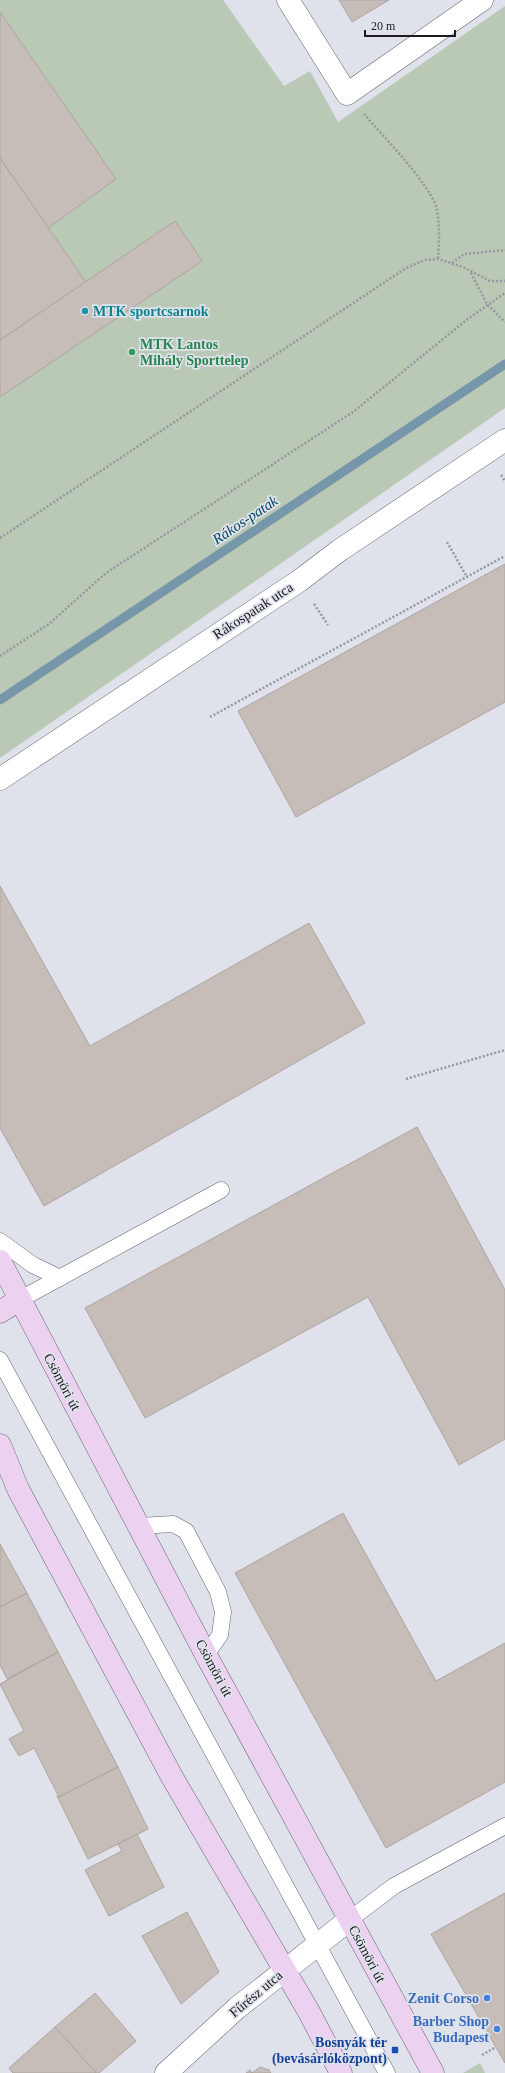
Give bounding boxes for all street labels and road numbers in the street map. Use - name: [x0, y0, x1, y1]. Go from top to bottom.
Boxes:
- street label: Rákospatak utca: [210, 579, 296, 642]
- street label: Csömöri út: [41, 1351, 83, 1413]
- street label: Csömöri út: [193, 1637, 235, 1699]
- street label: Csömöri út: [346, 1923, 388, 1985]
- street label: Fűrész utca: [227, 1967, 286, 2020]

